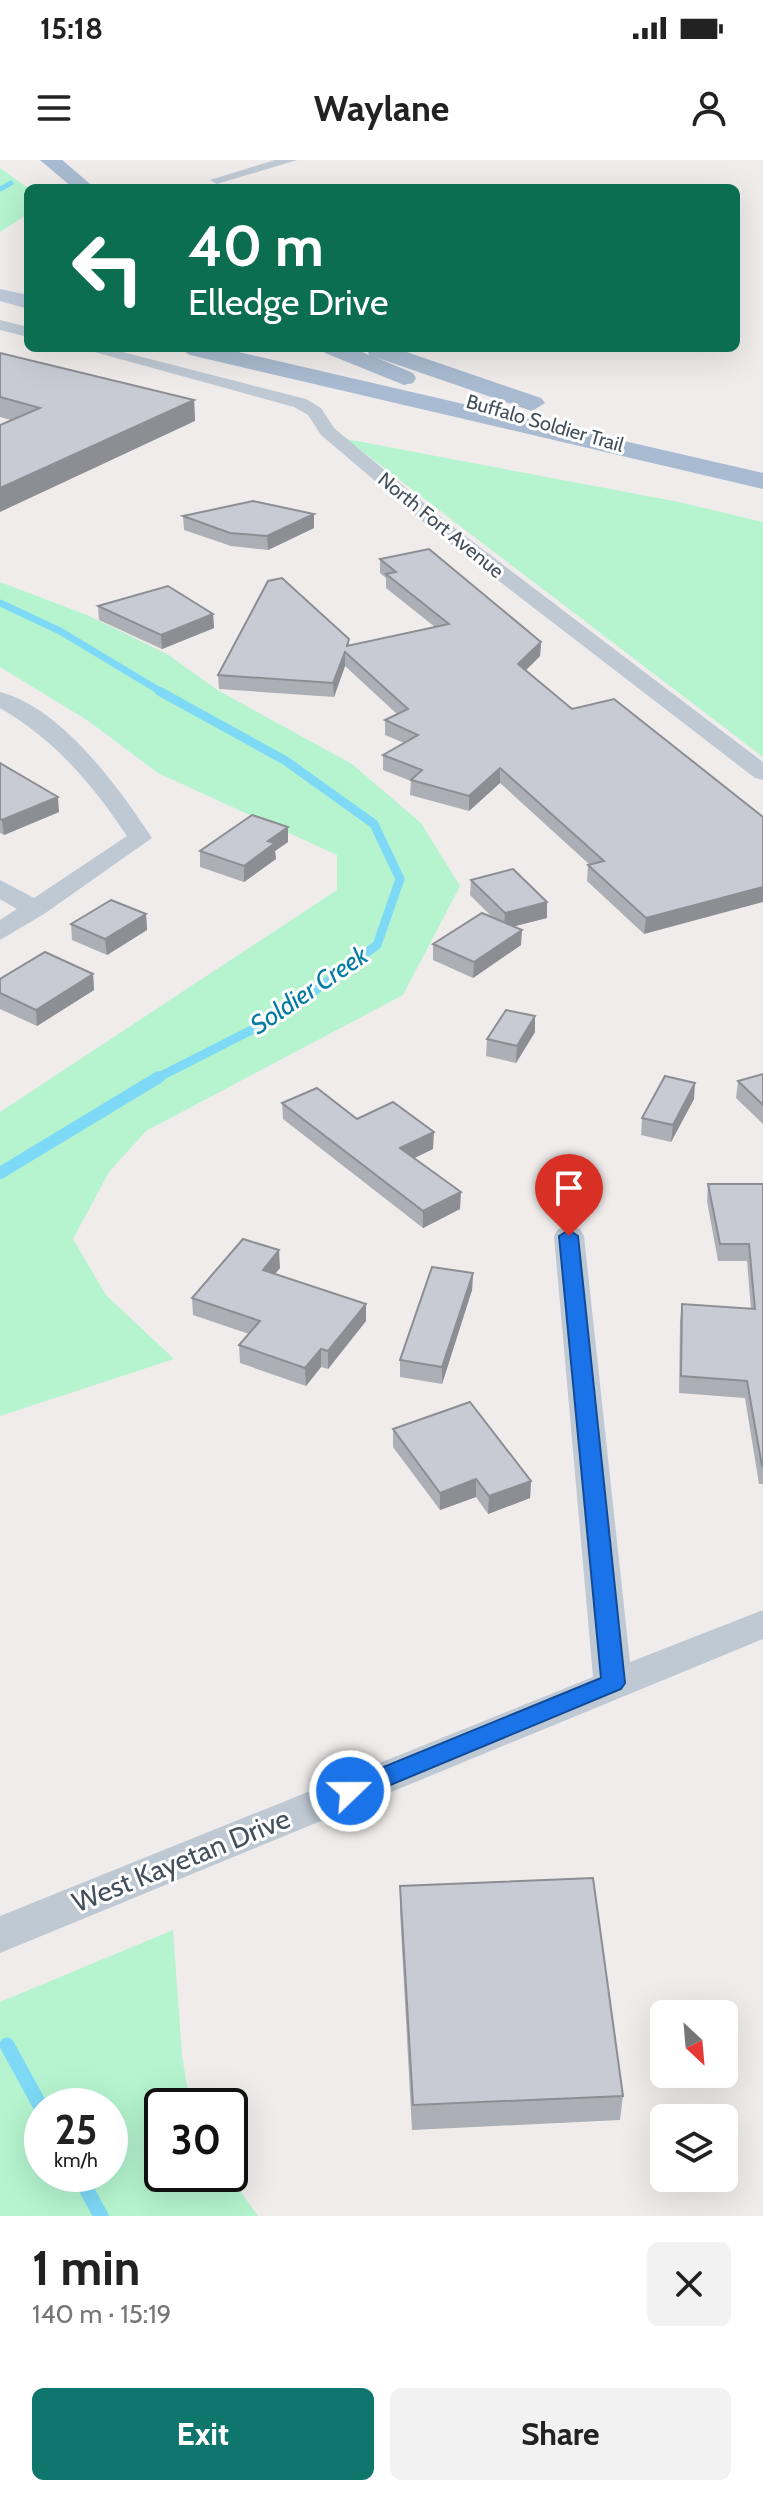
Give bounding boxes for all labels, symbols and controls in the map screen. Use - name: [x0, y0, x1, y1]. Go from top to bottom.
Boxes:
- text: 15:18: [40, 10, 103, 47]
- icon: menu: [32, 86, 76, 130]
- text: Waylane: [314, 86, 449, 130]
- icon: person: [687, 86, 731, 130]
- text: 40 m: [188, 212, 324, 280]
- icon: left: [56, 216, 160, 320]
- text: Elledge Drive: [188, 280, 388, 324]
- street label: Buffalo Soldier Trail: [464, 389, 627, 457]
- street label: North Fort Avenue: [373, 467, 509, 583]
- water label: Soldier Creek: [244, 939, 375, 1041]
- pin: [535, 1154, 603, 1236]
- icon: arrive: [547, 1166, 591, 1210]
- position arrow: [308, 1749, 392, 1833]
- street label: West Kayetan Drive: [67, 1801, 295, 1919]
- north arrow: [650, 2000, 738, 2088]
- map controls: [650, 2000, 738, 2192]
- speed limit sign: 30: [144, 2088, 248, 2192]
- button: layers: [650, 2104, 738, 2192]
- text: 25: [55, 2105, 97, 2154]
- text: km/h: [54, 2148, 98, 2172]
- text: 1 min: [32, 2239, 140, 2297]
- button: close: [647, 2242, 731, 2326]
- text: 140 m · 15:19: [32, 2298, 171, 2330]
- button: Exit: [32, 2388, 374, 2480]
- button: Share: [390, 2388, 731, 2480]

